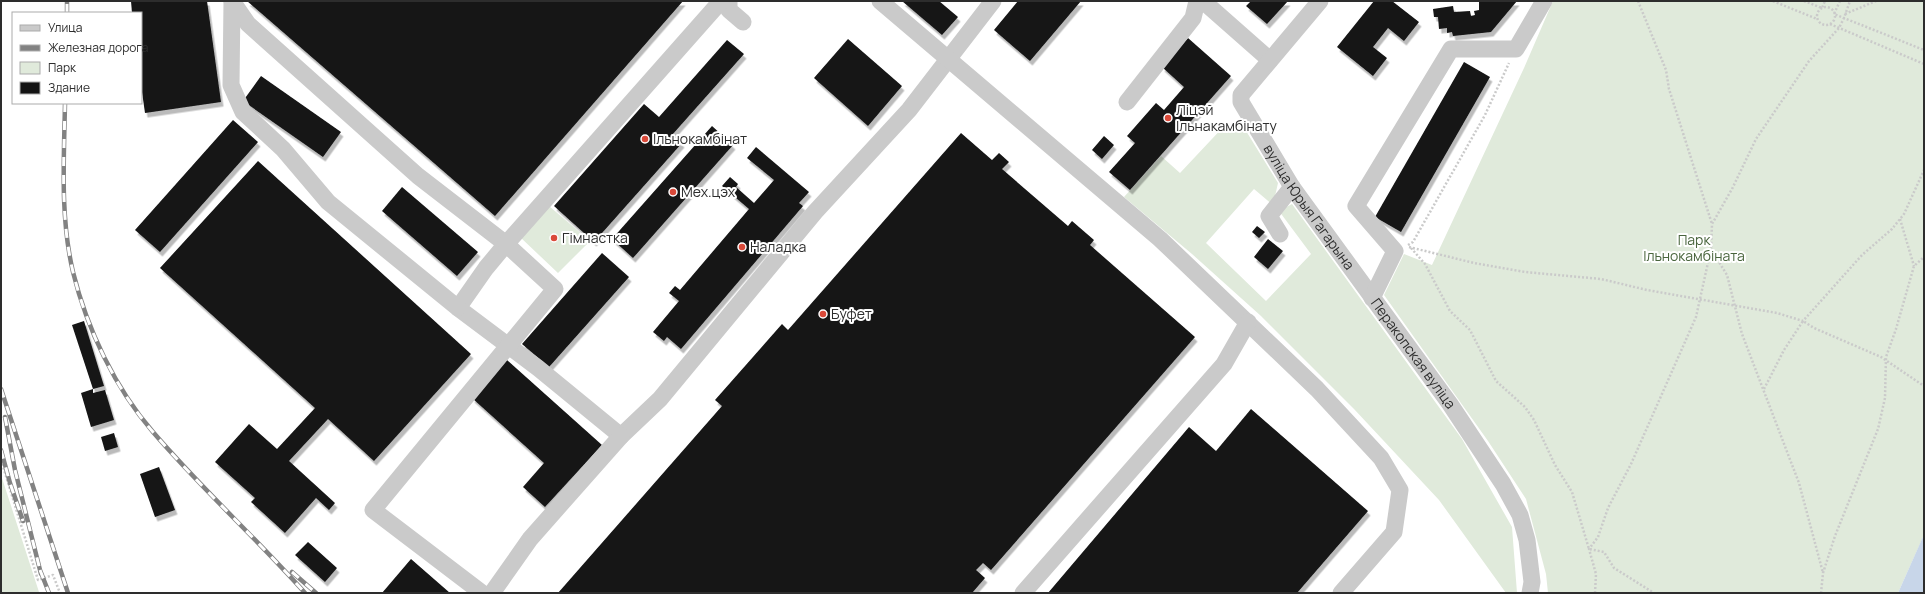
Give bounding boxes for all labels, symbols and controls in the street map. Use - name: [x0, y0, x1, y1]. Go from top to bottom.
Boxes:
- legend: [12, 12, 142, 104]
- text: Улица: [48, 19, 82, 36]
- text: Железная дорога: [48, 39, 148, 56]
- text: Парк: [48, 59, 77, 76]
- text: Здание: [48, 79, 90, 96]
- place label: Ліцэй Ільнакамбінату: [1176, 100, 1278, 135]
- marker: Ліцэй Ільнакамбінату: [1163, 113, 1173, 123]
- place label: Ільнокамбінат: [653, 129, 747, 148]
- marker: Ільнокамбінат: [640, 134, 650, 144]
- street label: вуліца Юрыя Гагарына: [1260, 141, 1359, 273]
- place label: Мех.цэх: [681, 182, 736, 201]
- marker: Мех.цэх: [668, 187, 678, 197]
- place label: Гімнастка: [562, 228, 628, 247]
- park label: Парк Ільнокамбіната: [1643, 230, 1745, 265]
- marker: Гімнастка: [549, 233, 559, 243]
- place label: Наладка: [750, 237, 806, 256]
- marker: Наладка: [737, 242, 747, 252]
- street label: Перакопская вуліца: [1367, 294, 1460, 412]
- place label: Буфет: [831, 304, 872, 323]
- marker: Буфет: [818, 309, 828, 319]

